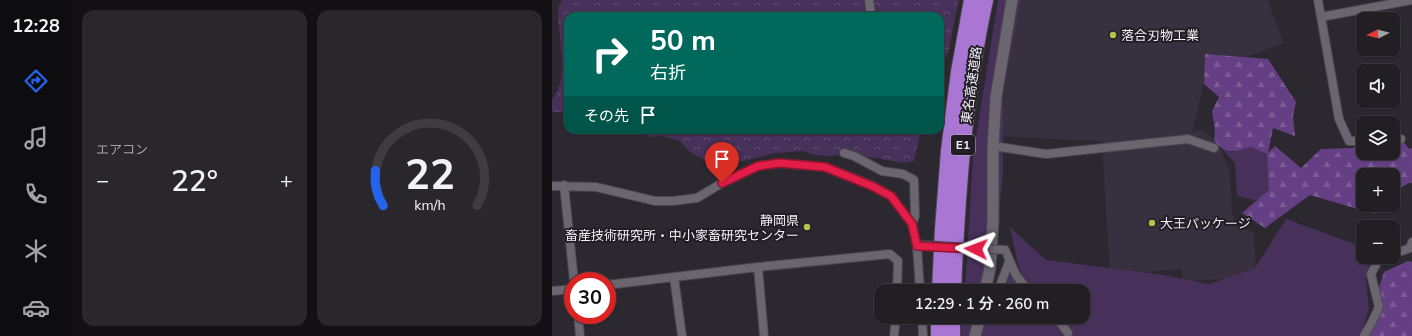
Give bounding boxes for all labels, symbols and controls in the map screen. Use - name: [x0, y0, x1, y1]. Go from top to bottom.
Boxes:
- north arrow: [1356, 12, 1400, 56]
- map controls: [1356, 12, 1400, 264]
- text: 12:28: [12, 14, 60, 38]
- text: 50 m: [650, 22, 716, 60]
- place label: 落合刃物工業: [1121, 27, 1199, 45]
- icon: right: [584, 28, 636, 80]
- marker: 落合刃物工業: [1108, 30, 1118, 40]
- street label: 東名高速道路: [958, 45, 986, 125]
- text: 右折: [650, 61, 686, 85]
- button: sound: [1356, 64, 1400, 108]
- icon: directions: [22, 67, 50, 95]
- icon: arrive: [637, 104, 659, 126]
- text: その先: [584, 106, 629, 126]
- button: layers: [1356, 116, 1400, 160]
- icon: music: [22, 124, 50, 152]
- road number: E1: [951, 135, 975, 155]
- text: エアコン: [96, 141, 148, 159]
- pin: [705, 142, 739, 183]
- text: 22: [405, 147, 454, 204]
- icon: arrive: [711, 148, 733, 170]
- text: 22°: [171, 161, 218, 202]
- text: −: [96, 166, 109, 196]
- text: +: [280, 166, 293, 196]
- button: +: [1356, 168, 1400, 212]
- icon: phone: [22, 180, 50, 208]
- text: km/h: [414, 196, 445, 215]
- place label: 静岡県 畜産技術研究所・中小家畜研究センター: [565, 212, 799, 245]
- place label: 大王パッケージ: [1160, 215, 1251, 233]
- marker: 大王パッケージ: [1147, 218, 1157, 228]
- button: −: [1356, 220, 1400, 264]
- marker: 静岡県 畜産技術研究所・中小家畜研究センター: [802, 222, 812, 232]
- position arrow: [955, 228, 997, 270]
- icon: climate: [22, 237, 50, 265]
- speed limit sign: 30: [564, 272, 616, 324]
- icon: car: [22, 294, 50, 322]
- text: 12:29 · 1 分 · 260 m: [915, 294, 1049, 314]

